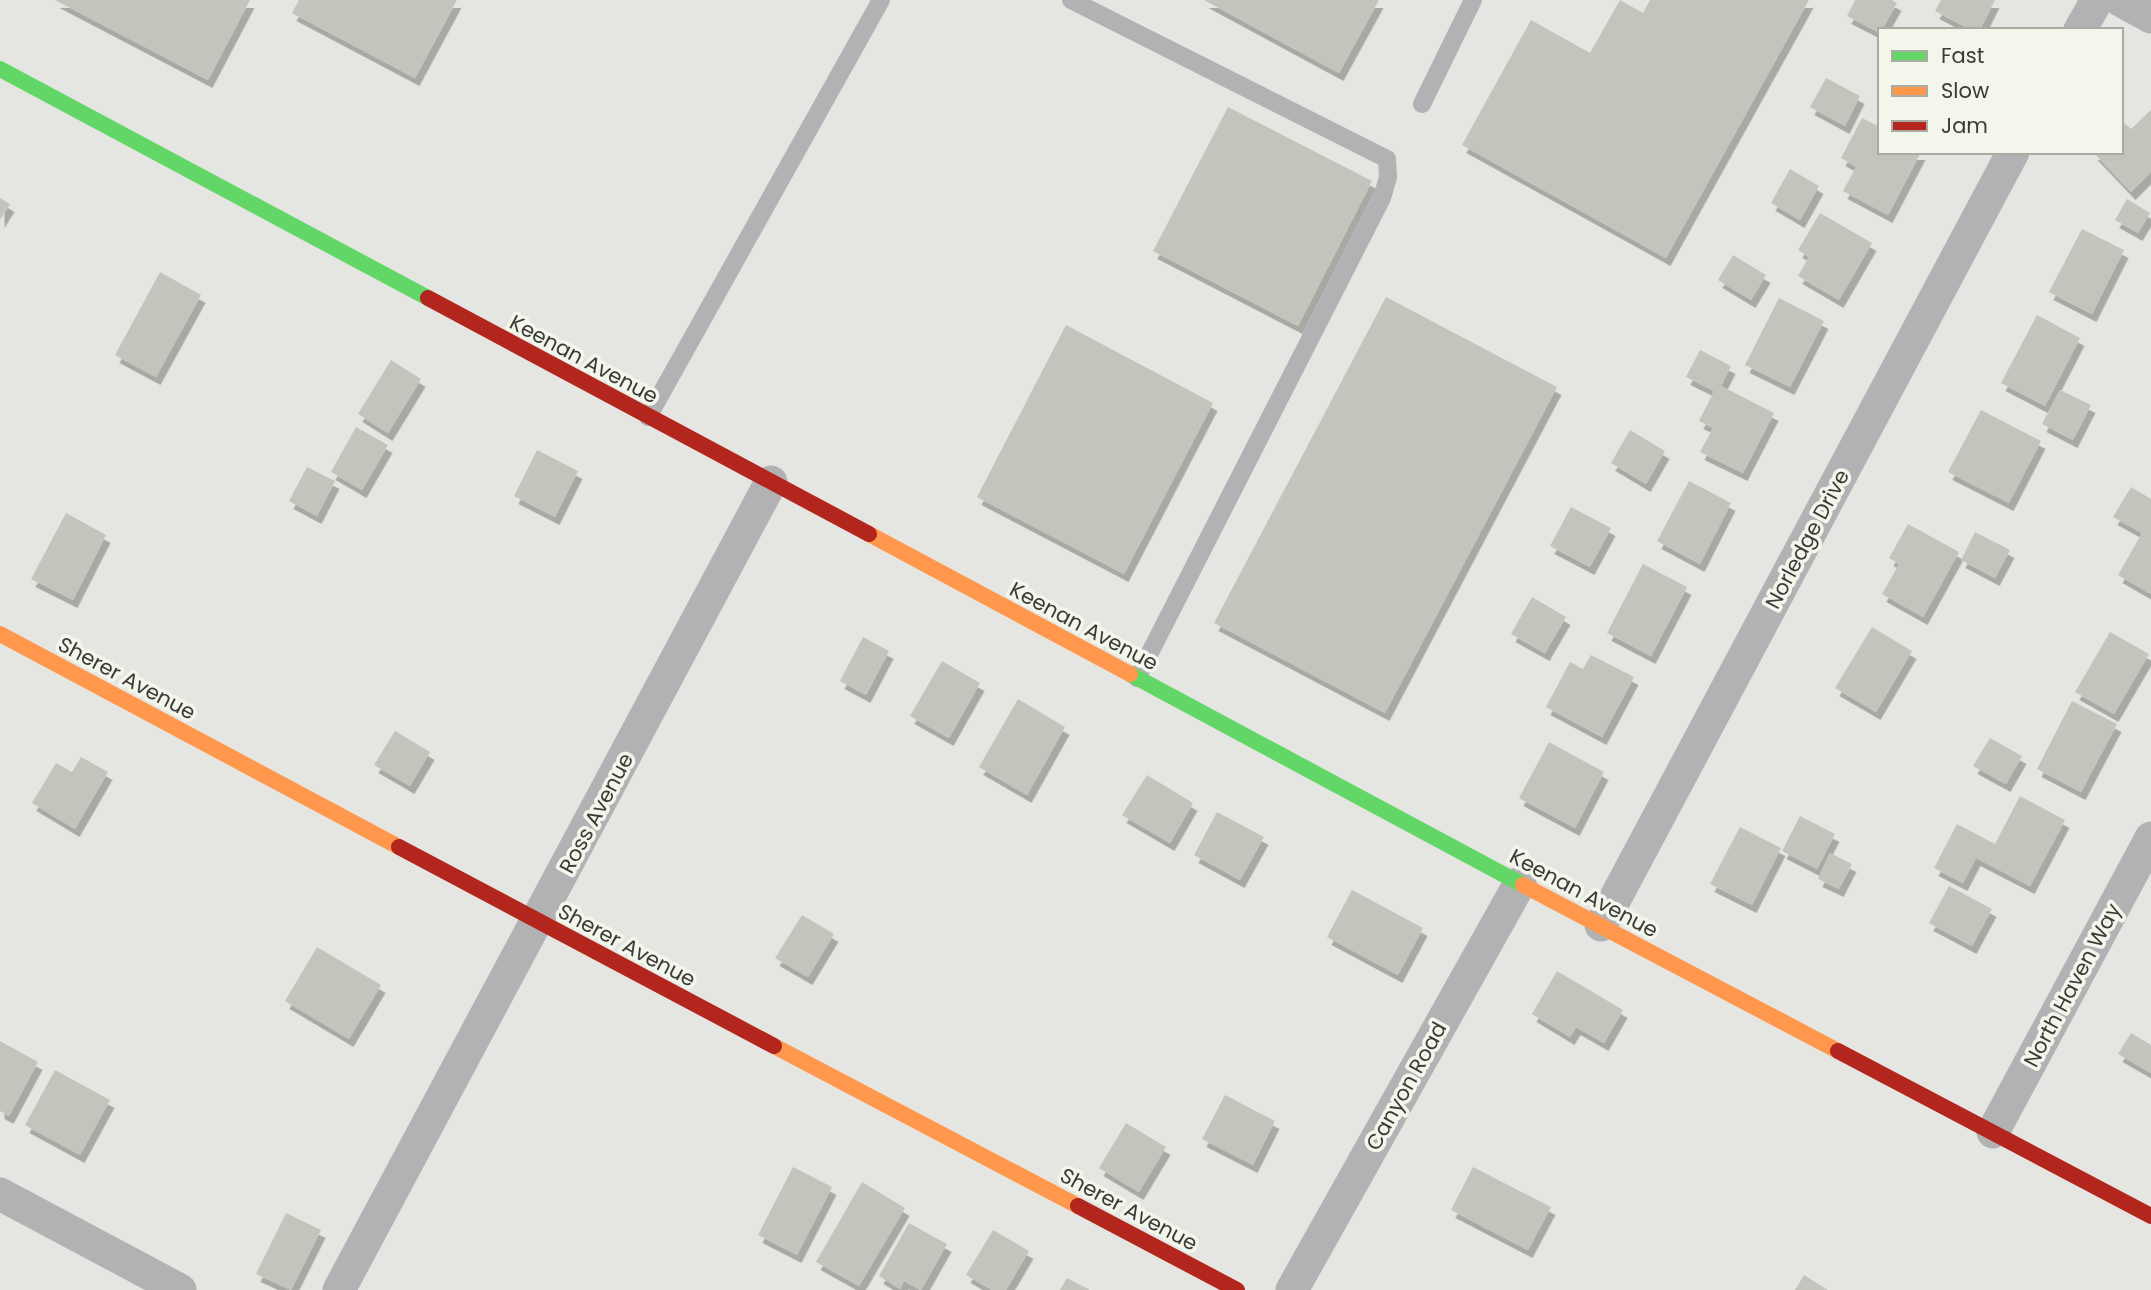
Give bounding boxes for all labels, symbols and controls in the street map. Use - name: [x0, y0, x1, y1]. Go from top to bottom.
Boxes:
- legend: [1878, 28, 2123, 154]
- text: Fast: [1941, 41, 1984, 70]
- text: Slow: [1941, 76, 1989, 105]
- text: Jam: [1941, 111, 1988, 140]
- street label: Keenan Avenue: [505, 308, 663, 410]
- street label: Norledge Drive: [1758, 464, 1856, 614]
- street label: Keenan Avenue: [1005, 575, 1163, 677]
- street label: Sherer Avenue: [53, 630, 201, 726]
- street label: Ross Avenue: [552, 748, 640, 878]
- street label: Keenan Avenue: [1505, 842, 1663, 944]
- street label: Sherer Avenue: [553, 897, 701, 993]
- street label: North Haven Way: [2017, 898, 2128, 1072]
- street label: Canyon Road: [1359, 1017, 1453, 1155]
- street label: Sherer Avenue: [1055, 1161, 1203, 1257]

